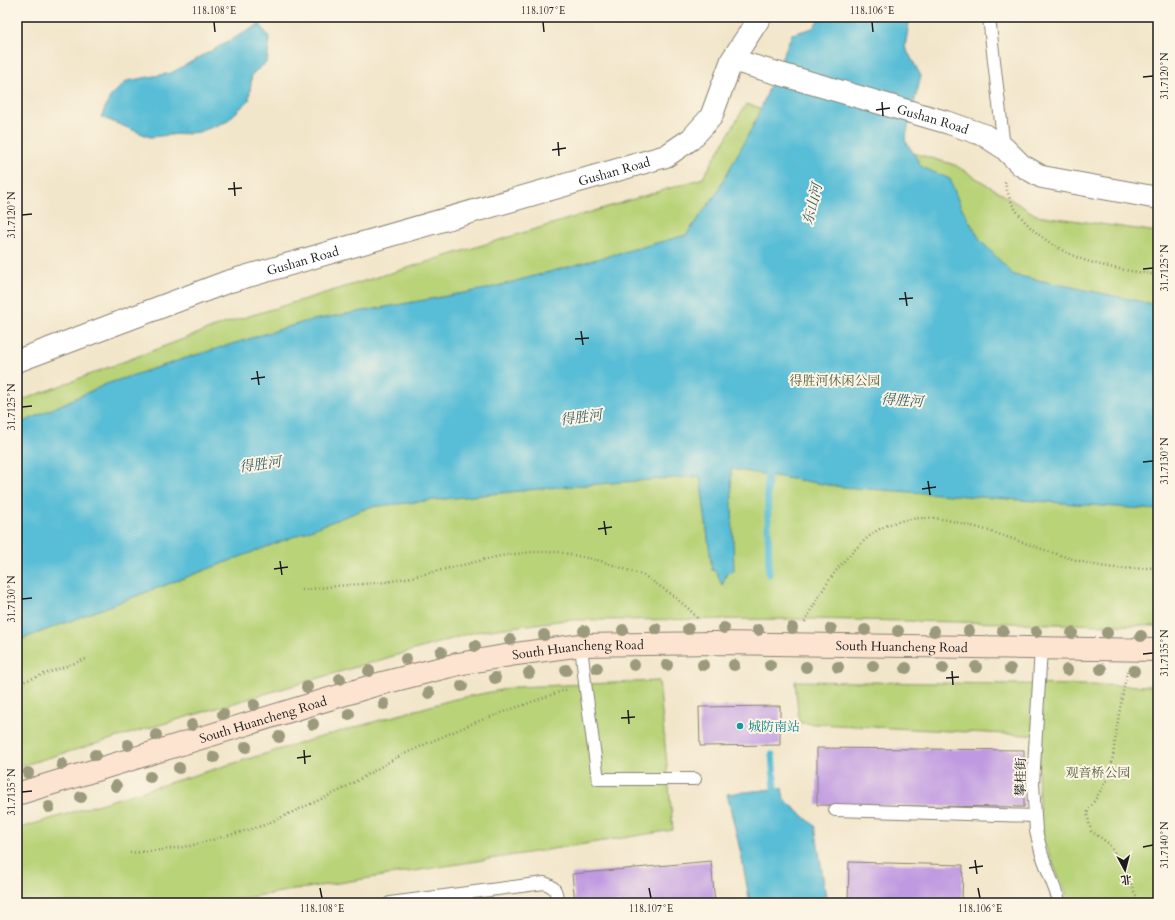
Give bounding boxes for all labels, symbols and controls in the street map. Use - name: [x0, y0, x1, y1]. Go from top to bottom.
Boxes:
- text: 118.108°E: [192, 4, 236, 18]
- text: 118.107°E: [521, 4, 565, 18]
- text: 118.106°E: [850, 4, 894, 18]
- text: 31.7120°N: [1158, 52, 1172, 99]
- street label: Gushan Road: [895, 100, 971, 139]
- street label: Gushan Road: [576, 153, 652, 191]
- water label: 东山河: [798, 179, 828, 227]
- text: 31.7120°N: [5, 191, 19, 238]
- street label: Gushan Road: [265, 242, 341, 280]
- text: 31.7125°N: [1158, 244, 1172, 291]
- park label: 得胜河休闲公园: [789, 372, 881, 390]
- text: 31.7125°N: [5, 383, 19, 430]
- water label: 得胜河: [880, 390, 927, 412]
- water label: 得胜河: [559, 405, 606, 430]
- text: 31.7130°N: [1158, 437, 1172, 484]
- water label: 得胜河: [238, 452, 285, 477]
- text: 31.7130°N: [5, 575, 19, 622]
- text: 31.7135°N: [1158, 629, 1172, 676]
- street label: South Huancheng Road: [511, 636, 644, 665]
- street label: South Huancheng Road: [835, 637, 968, 657]
- street label: South Huancheng Road: [197, 692, 329, 748]
- place label: 城防南站: [748, 718, 800, 736]
- marker: 城防南站: [735, 721, 745, 731]
- street label: 攀桂街: [1012, 757, 1030, 797]
- park label: 观音桥公园: [1065, 764, 1131, 782]
- text: 31.7135°N: [5, 768, 19, 815]
- text: 31.7140°N: [1158, 821, 1172, 868]
- north arrow: [1105, 850, 1145, 890]
- text: 北: [1120, 871, 1133, 888]
- text: 118.108°E: [300, 902, 344, 916]
- text: 118.107°E: [629, 902, 673, 916]
- text: 118.106°E: [958, 902, 1002, 916]

